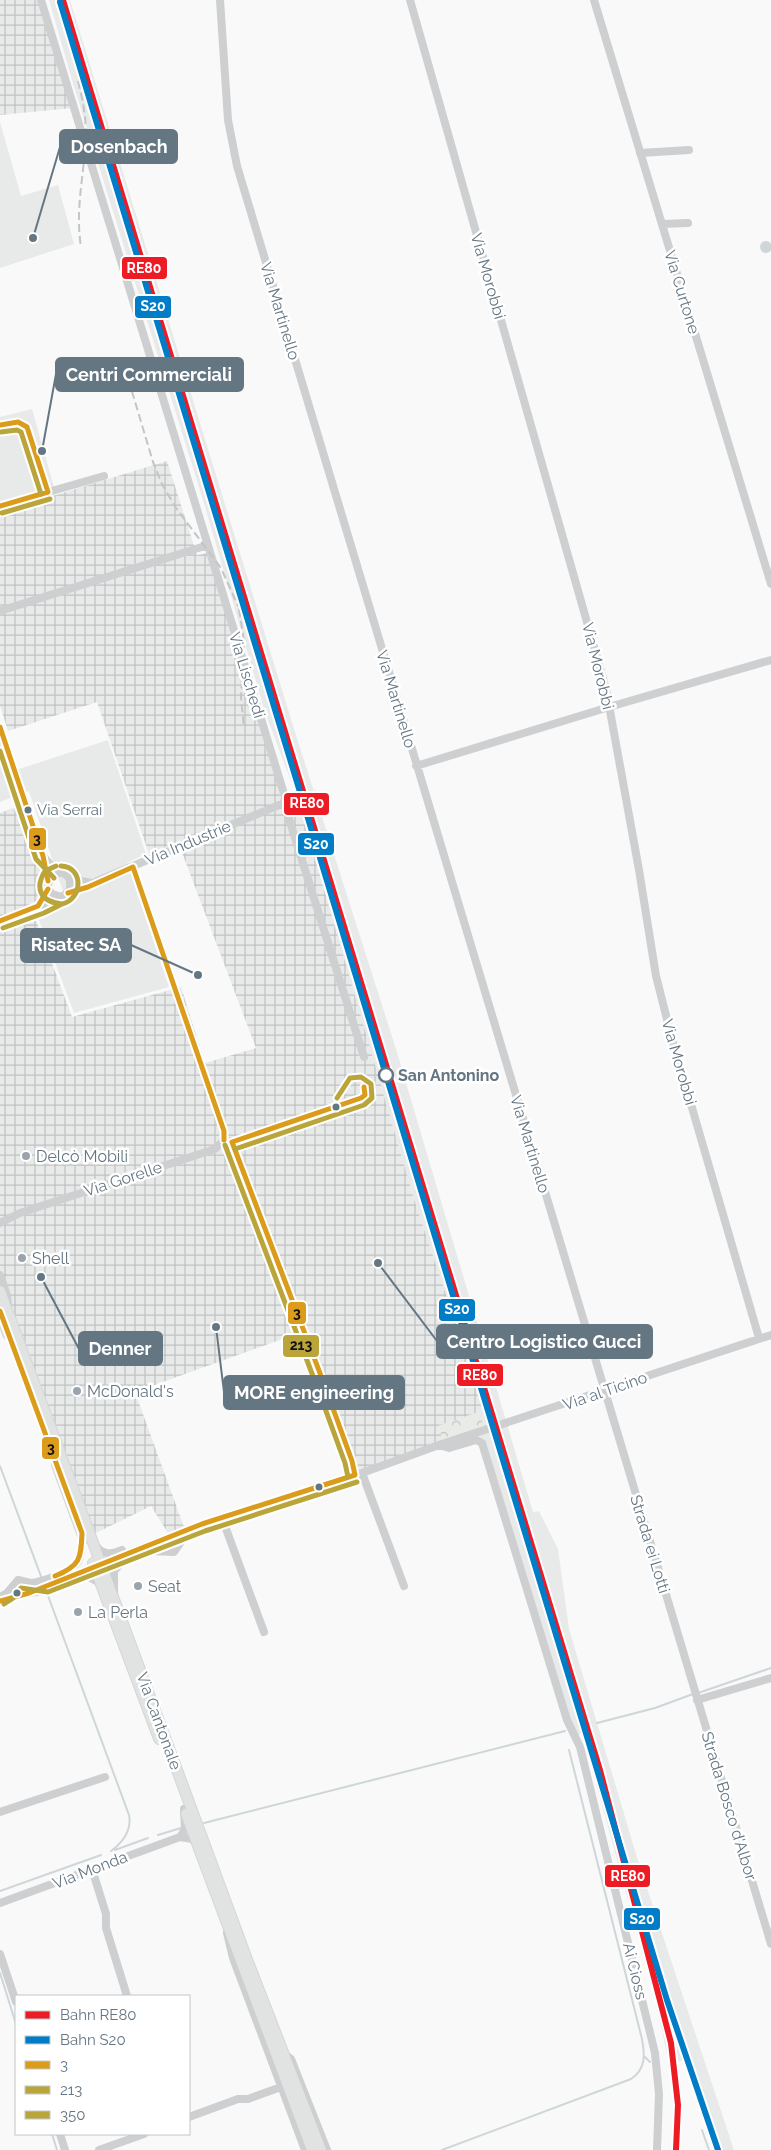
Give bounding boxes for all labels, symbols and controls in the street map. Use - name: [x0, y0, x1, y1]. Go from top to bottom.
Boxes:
- callout: Dosenbach: [60, 130, 177, 163]
- text: Dosenbach: [70, 136, 168, 157]
- street label: Via Morobbi: [467, 231, 509, 321]
- street label: Via Curtone: [660, 248, 704, 336]
- line badge: RE80: [121, 256, 168, 280]
- text: RE80: [127, 260, 161, 276]
- street label: Via Martinello: [256, 260, 304, 362]
- line badge: S20: [134, 295, 172, 319]
- text: S20: [140, 298, 166, 314]
- callout: Centri Commerciali: [56, 358, 243, 391]
- text: Centri Commerciali: [66, 364, 232, 385]
- street label: Via Morobbi: [578, 621, 618, 711]
- street label: Via Lischedi: [225, 630, 269, 720]
- street label: Via Martinello: [372, 648, 420, 750]
- line badge: RE80: [283, 792, 330, 816]
- text: RE80: [290, 795, 324, 811]
- place label: Via Serrai: [37, 801, 102, 819]
- marker: Via Serrai: [23, 805, 33, 815]
- street label: Via Industrie: [142, 816, 234, 870]
- line badge: 3: [28, 827, 47, 851]
- text: 3: [33, 831, 41, 847]
- line badge: S20: [297, 832, 335, 856]
- text: S20: [303, 836, 329, 852]
- callout: Risatec SA: [21, 929, 131, 962]
- text: Risatec SA: [31, 934, 122, 955]
- street label: Via Morobbi: [658, 1017, 700, 1107]
- place label: San Antonino: [398, 1066, 499, 1085]
- marker: San Antonino: [378, 1067, 394, 1083]
- street label: Via Martinello: [506, 1093, 554, 1195]
- unlabelled marker: [331, 1102, 341, 1112]
- place label: Delcò Mobili: [36, 1147, 128, 1166]
- marker: Delcò Mobili: [20, 1150, 32, 1162]
- street label: Via Gorelle: [82, 1157, 164, 1201]
- place label: Shell: [32, 1249, 70, 1268]
- marker: Shell: [16, 1252, 28, 1264]
- line badge: S20: [438, 1298, 476, 1322]
- line badge: 3: [287, 1301, 307, 1325]
- text: S20: [444, 1301, 470, 1317]
- text: 3: [293, 1305, 301, 1321]
- callout: Centro Logistico Gucci: [437, 1325, 652, 1358]
- text: Centro Logistico Gucci: [447, 1331, 641, 1352]
- callout: Denner: [79, 1332, 162, 1365]
- line badge: 213: [282, 1334, 320, 1358]
- text: 213: [290, 1337, 312, 1353]
- text: Denner: [88, 1338, 152, 1359]
- line badge: RE80: [456, 1363, 504, 1387]
- text: RE80: [463, 1367, 497, 1383]
- street label: Via al Ticino: [560, 1368, 650, 1414]
- callout: MORE engineering: [224, 1376, 404, 1409]
- place label: McDonald's: [87, 1382, 174, 1401]
- text: MORE engineering: [234, 1382, 394, 1403]
- marker: McDonald's: [71, 1385, 83, 1397]
- line badge: 3: [41, 1436, 60, 1460]
- text: 3: [47, 1440, 55, 1456]
- unlabelled marker: [314, 1482, 324, 1492]
- street label: Strada ei Lotti: [626, 1493, 674, 1595]
- place label: Seat: [148, 1577, 182, 1596]
- marker: Seat: [132, 1580, 144, 1592]
- unlabelled marker: [12, 1588, 22, 1598]
- place label: La Perla: [88, 1603, 148, 1622]
- marker: La Perla: [72, 1606, 84, 1618]
- street label: Via Cantonale: [133, 1670, 185, 1772]
- street label: Strada Bosco d'Albor: [697, 1729, 761, 1883]
- street label: Via Monda: [50, 1847, 130, 1893]
- line badge: RE80: [604, 1864, 651, 1888]
- text: RE80: [611, 1868, 645, 1884]
- line badge: S20: [623, 1907, 661, 1931]
- text: S20: [629, 1911, 655, 1927]
- street label: Ai Cioss: [619, 1941, 651, 2002]
- legend: [15, 1995, 190, 2135]
- text: Bahn RE80: [60, 2006, 137, 2024]
- text: Bahn S20: [60, 2031, 126, 2049]
- text: 3: [60, 2056, 68, 2074]
- text: 213: [60, 2081, 82, 2099]
- text: 350: [60, 2106, 85, 2124]

